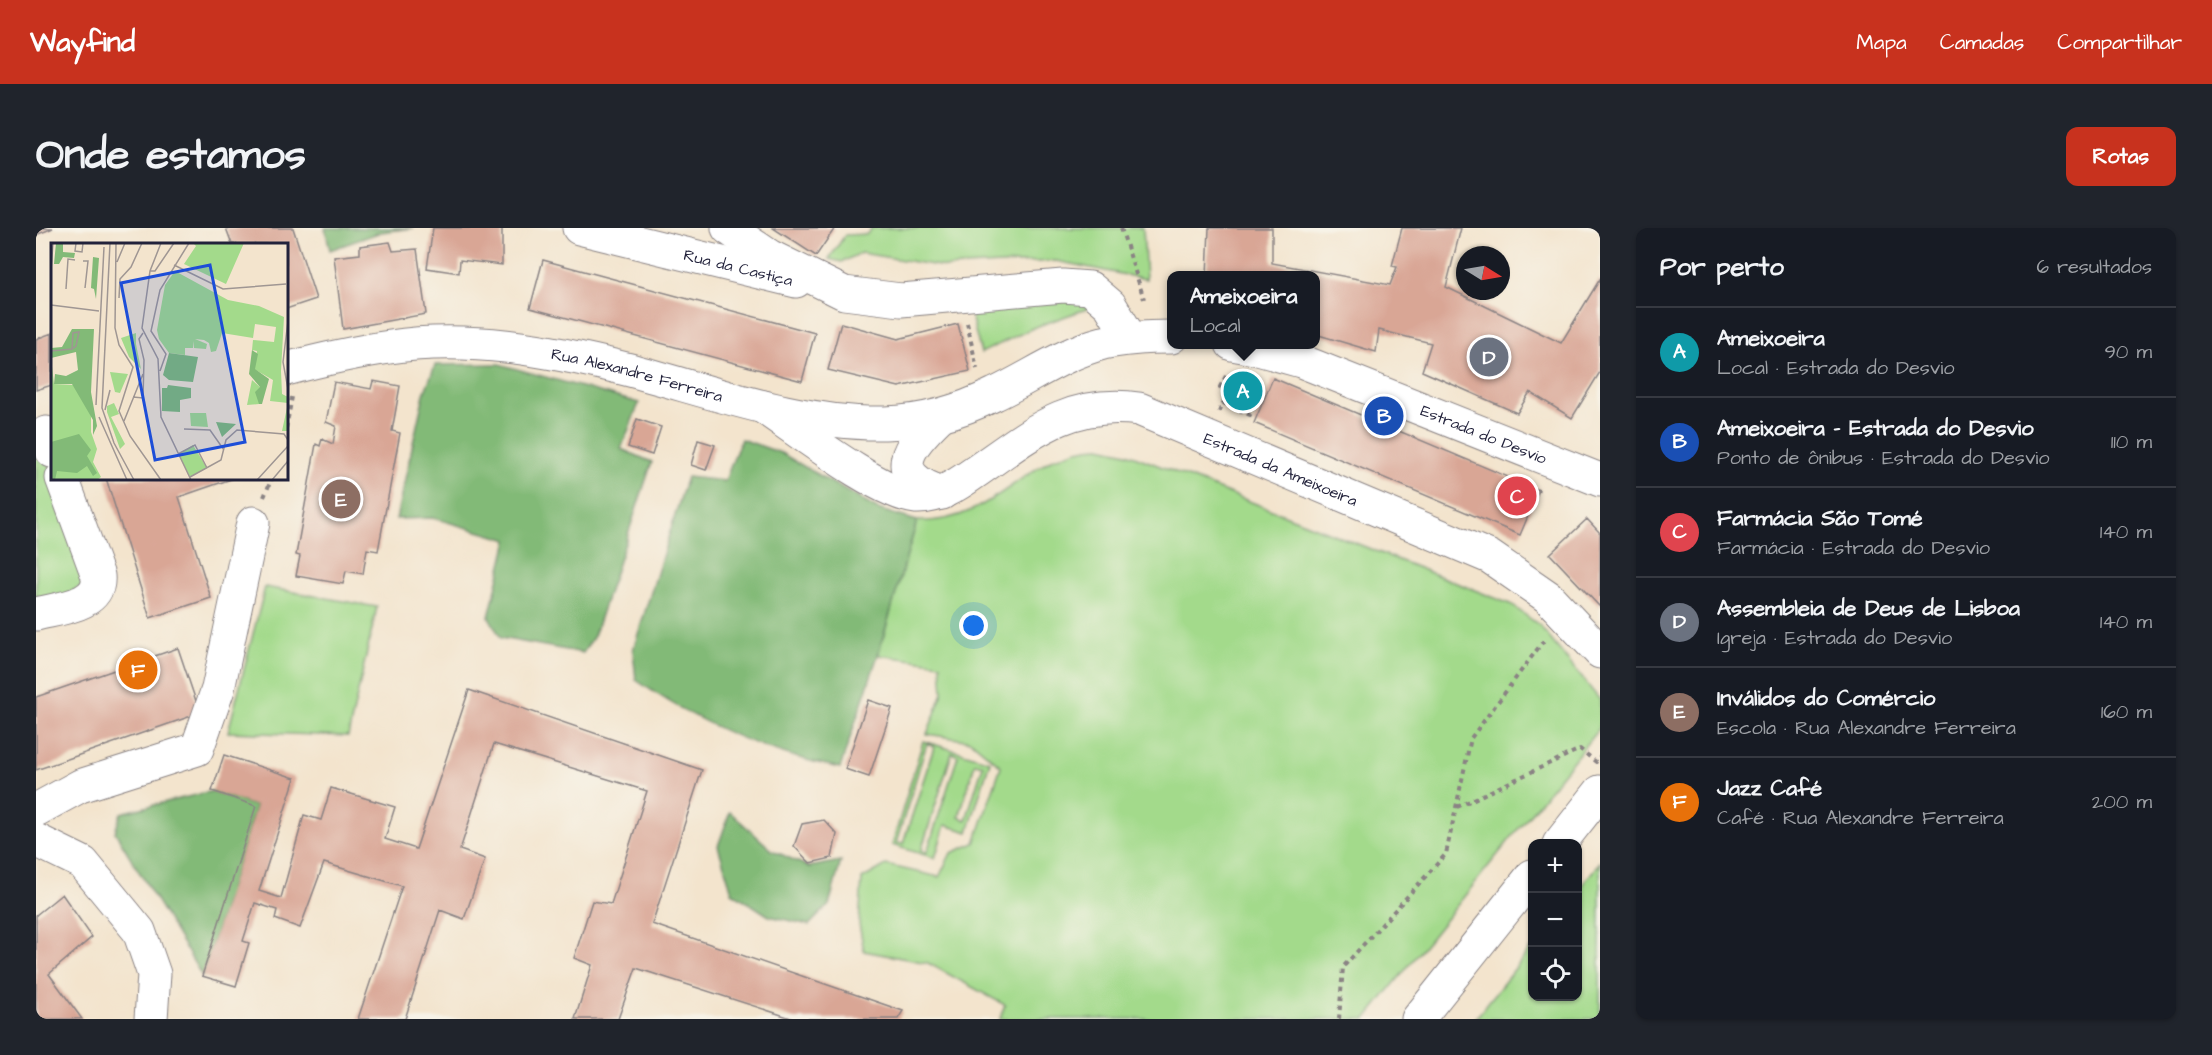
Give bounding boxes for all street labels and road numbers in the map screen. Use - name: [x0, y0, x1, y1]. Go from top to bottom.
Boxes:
- street label: Rua da Castiça: [681, 244, 795, 292]
- street label: Rua Alexandre Ferreira: [549, 343, 725, 408]
- street label: Estrada do Desvio: [1417, 400, 1550, 470]
- street label: Estrada da Ameixoeira: [1200, 428, 1361, 512]

